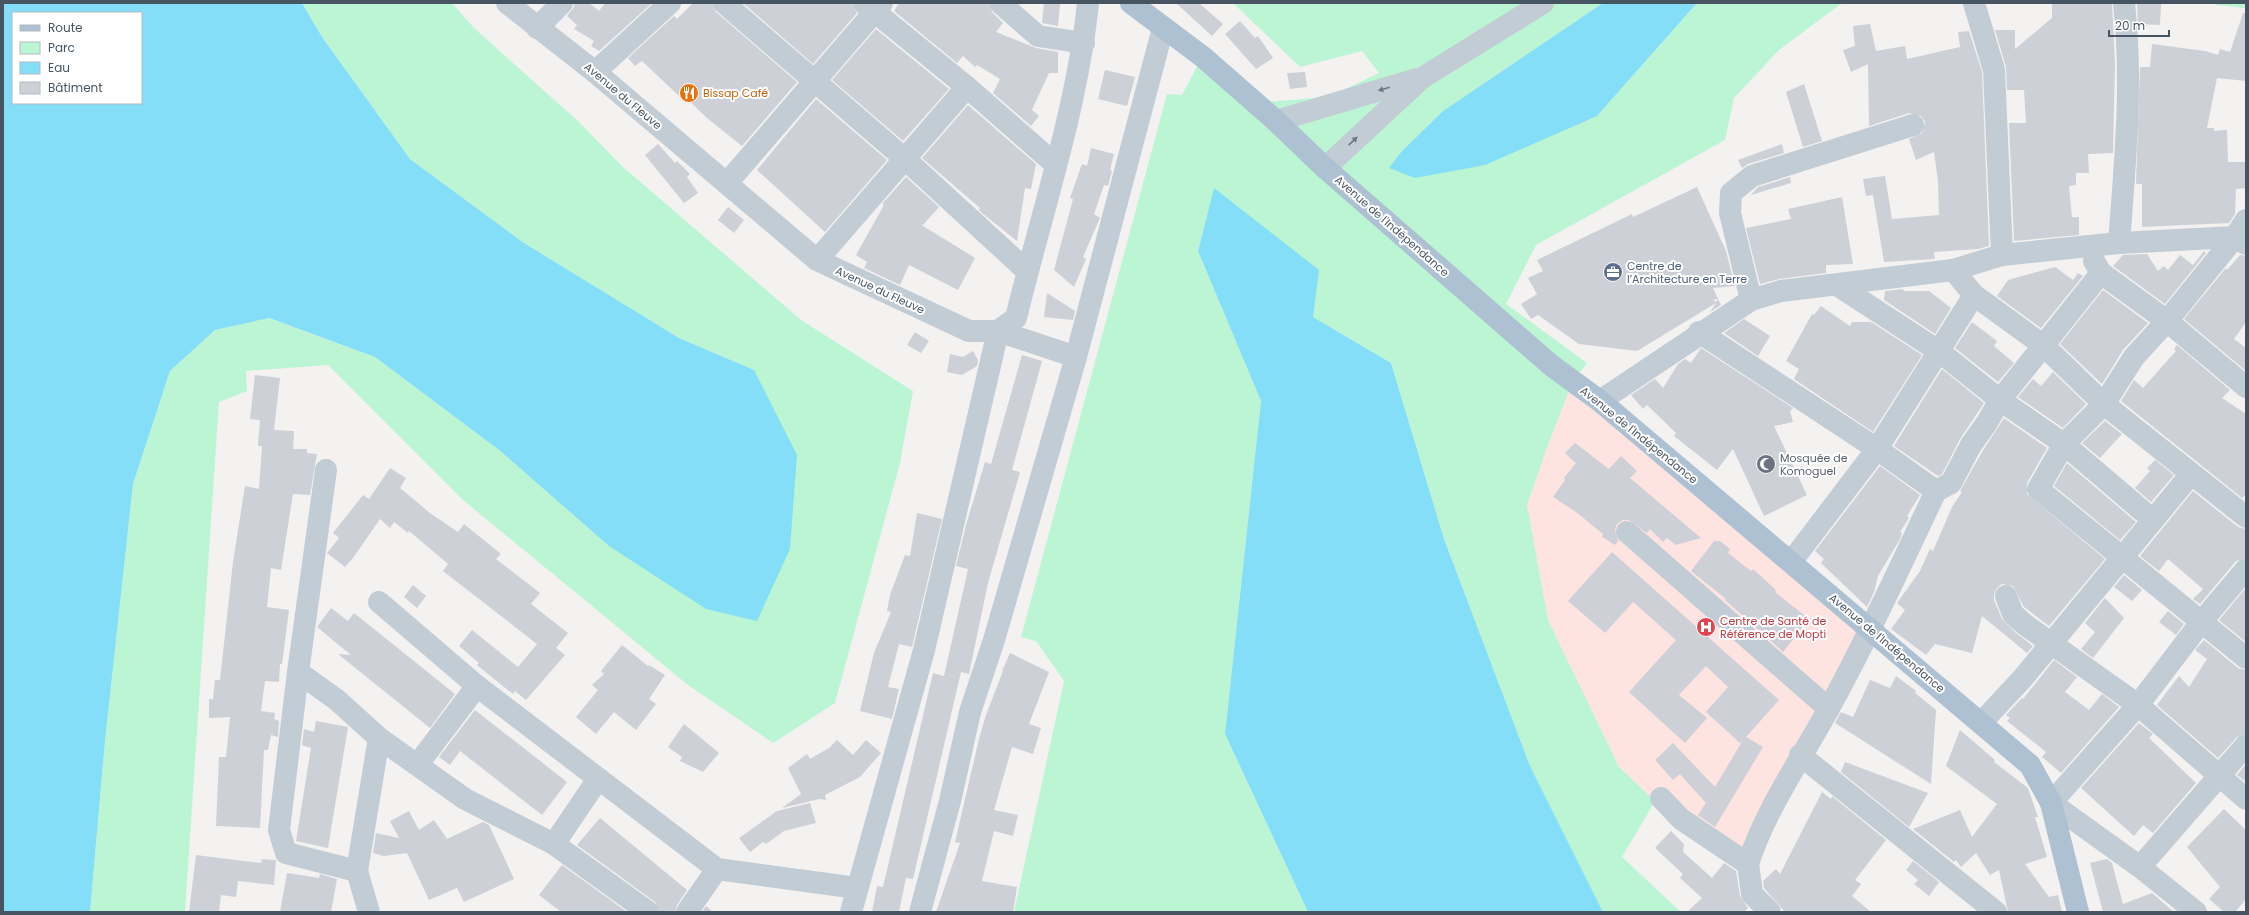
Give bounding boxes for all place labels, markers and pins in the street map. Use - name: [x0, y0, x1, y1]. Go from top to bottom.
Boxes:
- restaurant icon: Bissap Café: [678, 82, 700, 104]
- place label: Bissap Café: [703, 85, 768, 101]
- place label: Centre de l’Architecture en Terre: [1627, 258, 1747, 287]
- office icon: Centre de l’Architecture en Terre: [1602, 261, 1624, 283]
- place label: Mosquée de Komoguel: [1780, 450, 1848, 479]
- mosque icon: Mosquée de Komoguel: [1755, 453, 1777, 475]
- place label: Centre de Santé de Référence de Mopti: [1720, 613, 1827, 642]
- hospital icon: Centre de Santé de Référence de Mopti: [1695, 616, 1717, 638]

